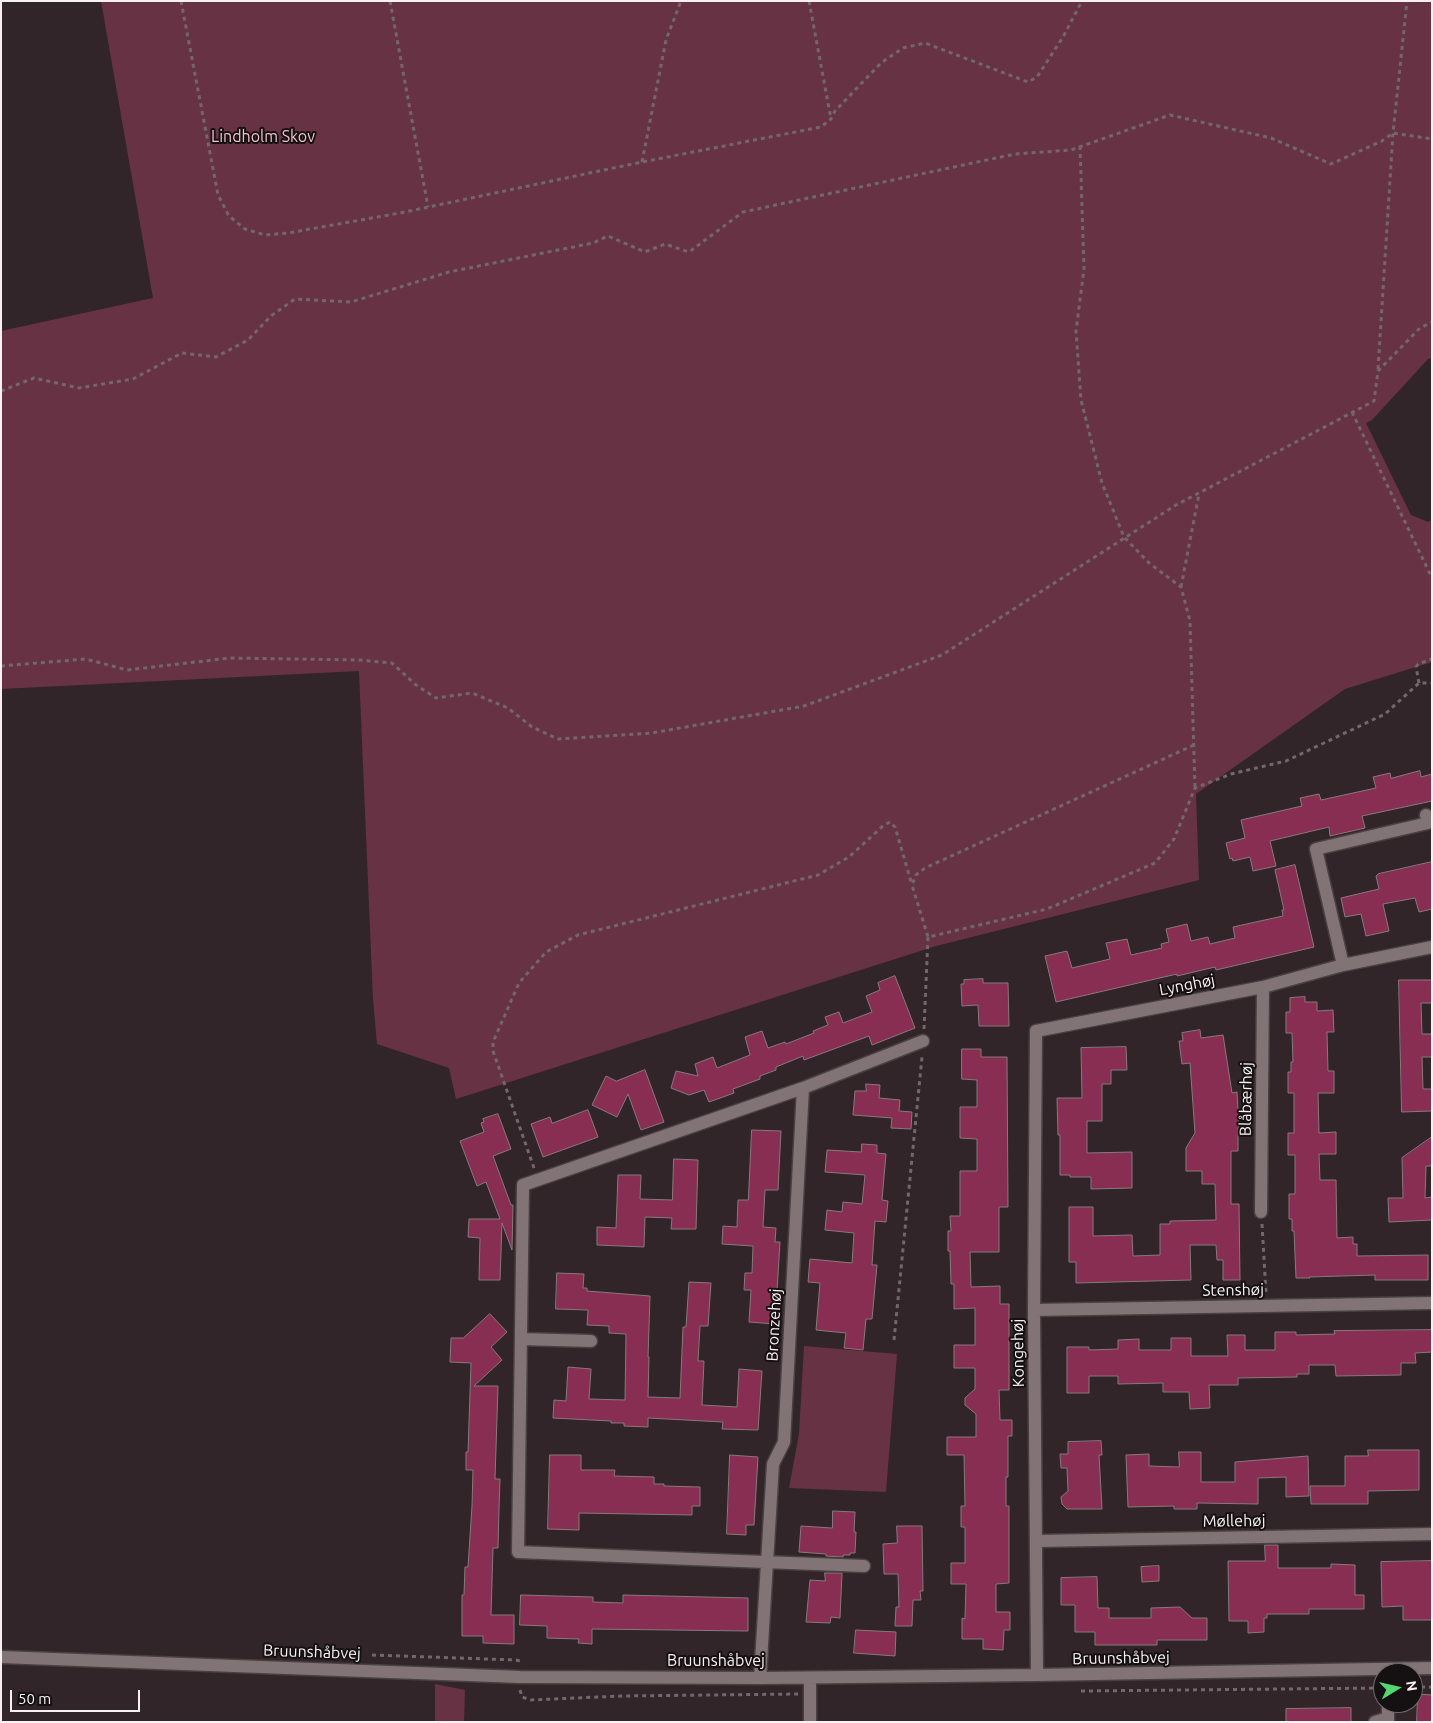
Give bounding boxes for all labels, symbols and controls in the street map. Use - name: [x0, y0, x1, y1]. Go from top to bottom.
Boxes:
- park label: Lindholm Skov: [211, 127, 315, 147]
- street label: Lynghøj: [1158, 970, 1216, 1000]
- street label: Blåbærhøj: [1236, 1062, 1256, 1136]
- street label: Stenshøj: [1202, 1280, 1264, 1300]
- street label: Bronzehøj: [762, 1288, 786, 1362]
- street label: Kongehøj: [1008, 1319, 1028, 1387]
- street label: Møllehøj: [1202, 1511, 1266, 1531]
- street label: Bruunshåbvej: [263, 1641, 361, 1663]
- street label: Bruunshåbvej: [1072, 1648, 1170, 1668]
- street label: Bruunshåbvej: [667, 1651, 765, 1671]
- north arrow: [1373, 1663, 1423, 1713]
- text: N: [1403, 1679, 1421, 1692]
- scale bar: [12, 1680, 142, 1712]
- text: 50 m: [18, 1690, 51, 1707]

